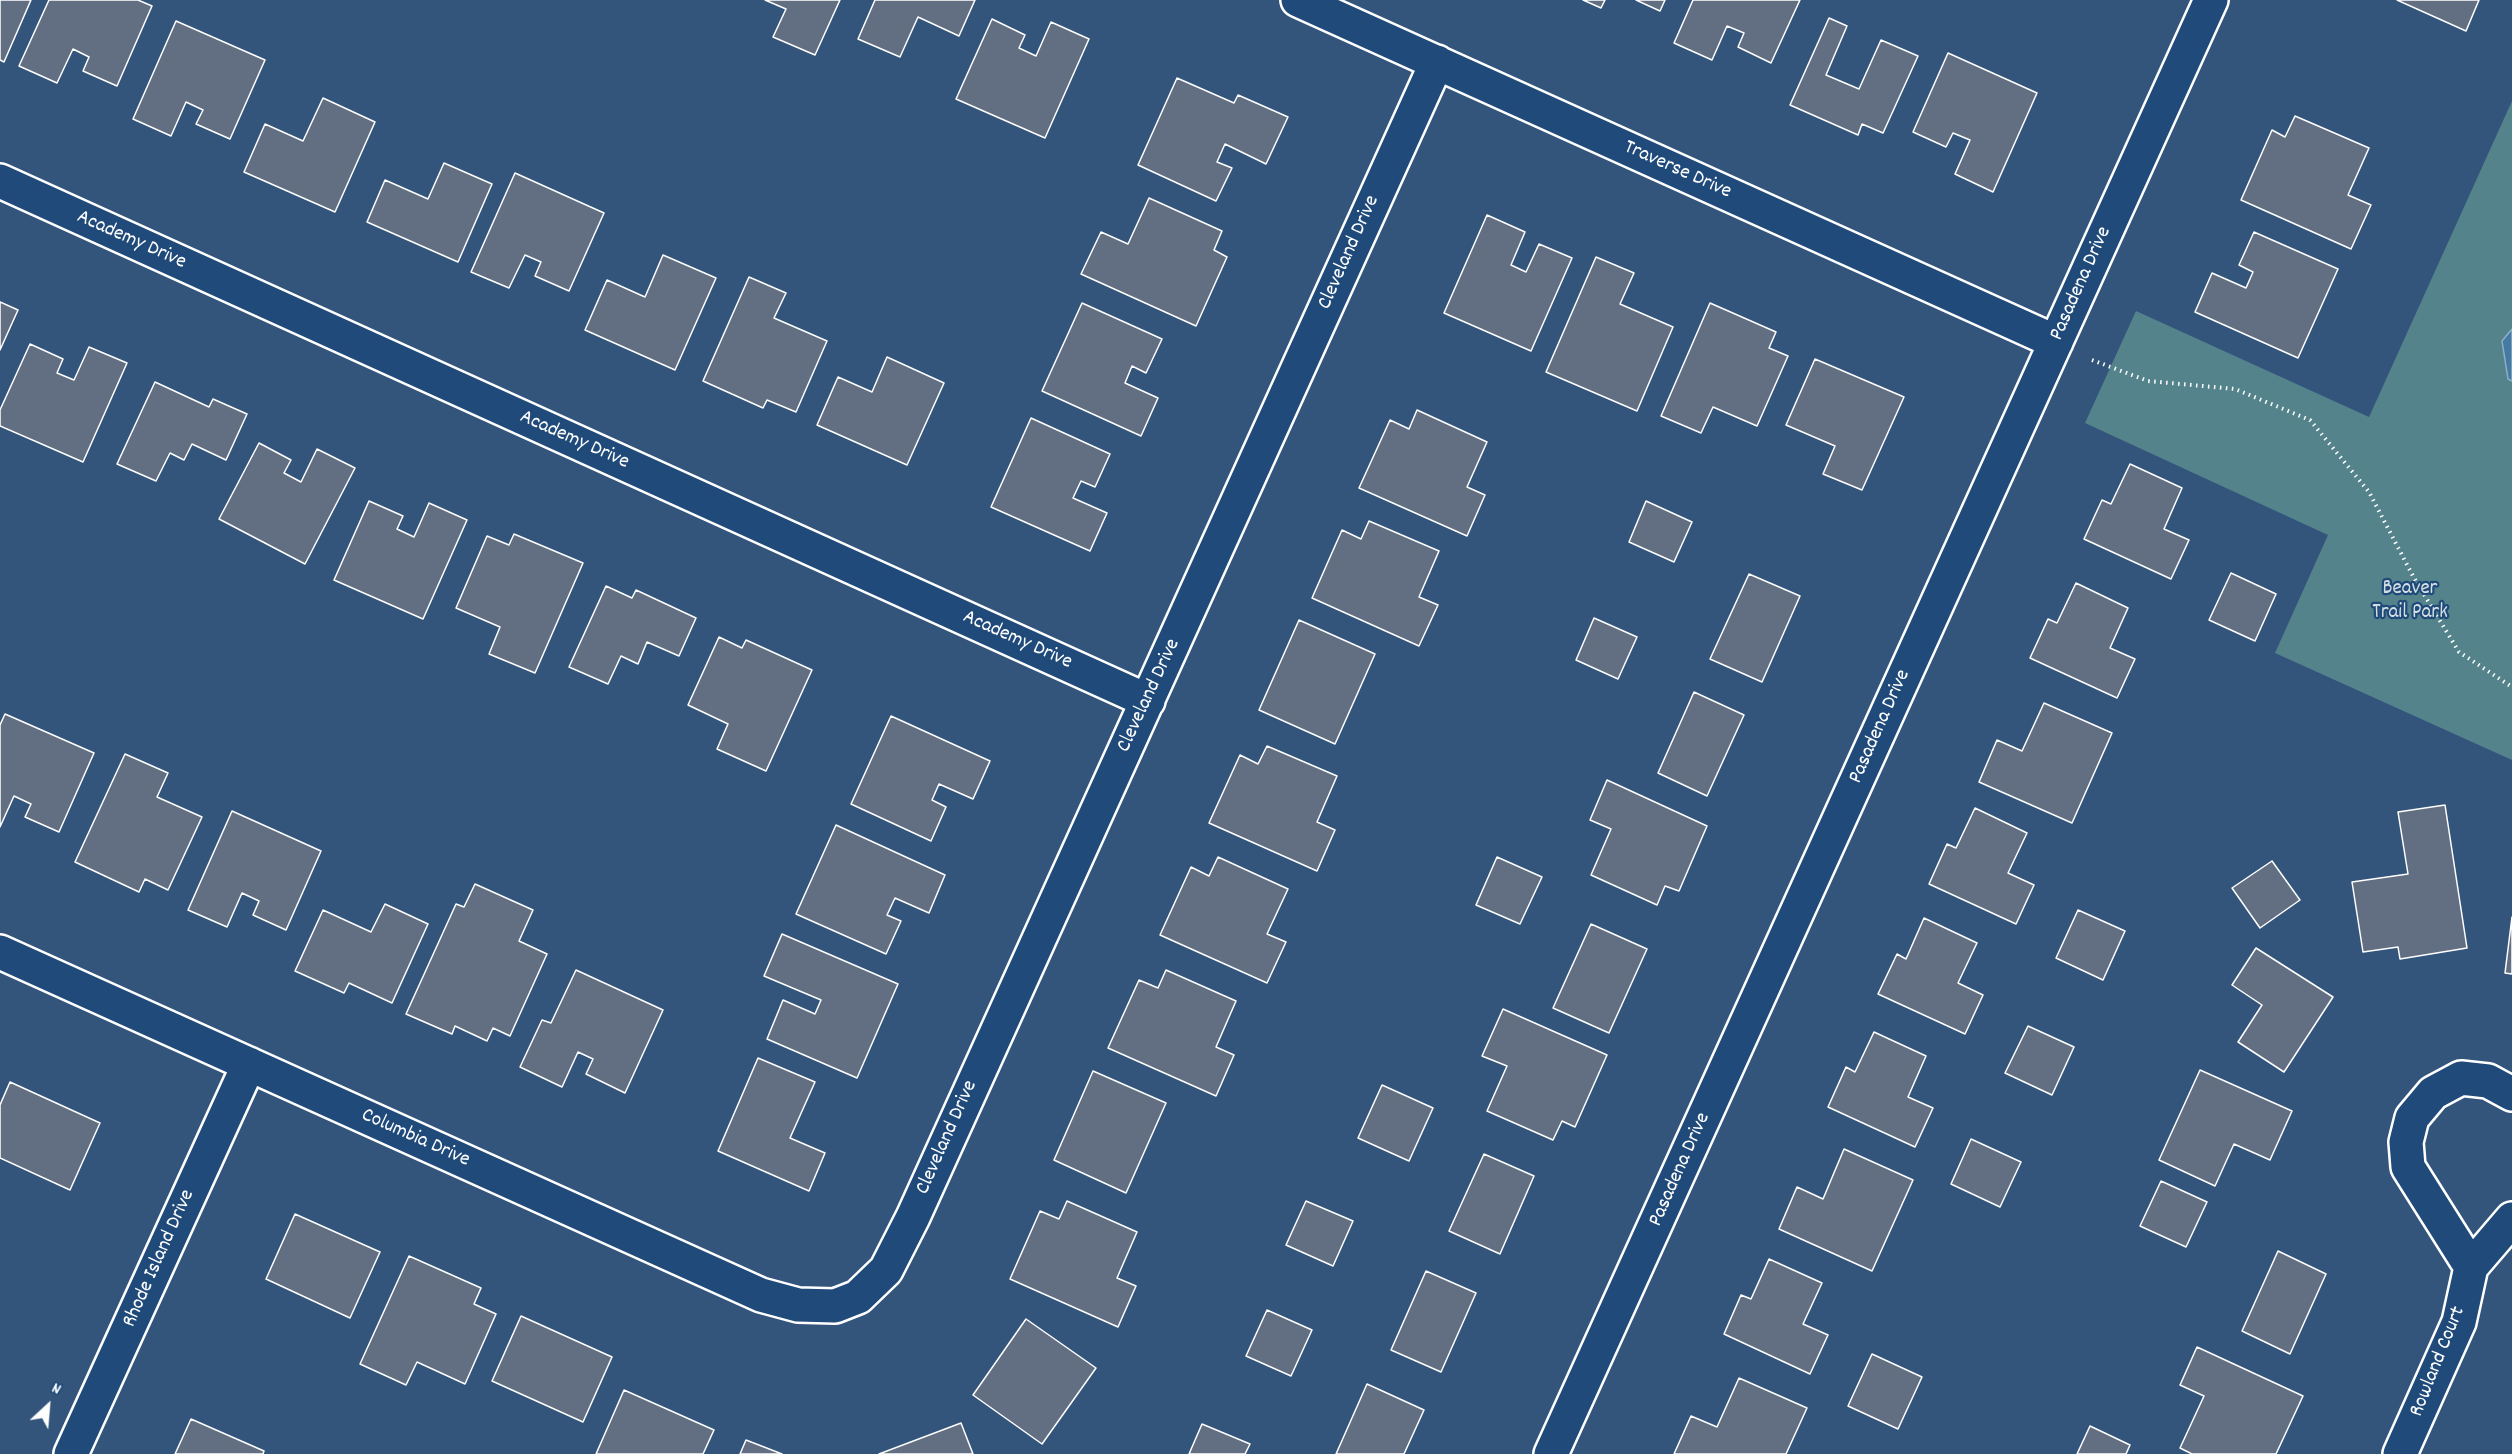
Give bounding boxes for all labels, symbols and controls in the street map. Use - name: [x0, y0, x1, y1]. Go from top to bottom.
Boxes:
- street label: Traverse Drive: [1619, 136, 1735, 206]
- street label: Cleveland Drive: [1314, 192, 1386, 314]
- street label: Academy Drive: [72, 206, 190, 276]
- street label: Pasadena Drive: [2046, 223, 2118, 345]
- street label: Academy Drive: [515, 406, 633, 476]
- park label: Beaver Trail Park: [2372, 577, 2448, 627]
- street label: Academy Drive: [958, 606, 1076, 676]
- street label: Cleveland Drive: [1113, 635, 1187, 757]
- street label: Pasadena Drive: [1845, 666, 1917, 788]
- street label: Cleveland Drive: [912, 1077, 984, 1199]
- street label: Columbia Drive: [357, 1104, 473, 1174]
- street label: Pasadena Drive: [1645, 1109, 1717, 1231]
- street label: Rhode Island Drive: [118, 1186, 202, 1332]
- street label: Rowland Court: [2405, 1303, 2473, 1421]
- north arrow: [18, 1376, 78, 1436]
- text: N: [48, 1377, 65, 1401]

